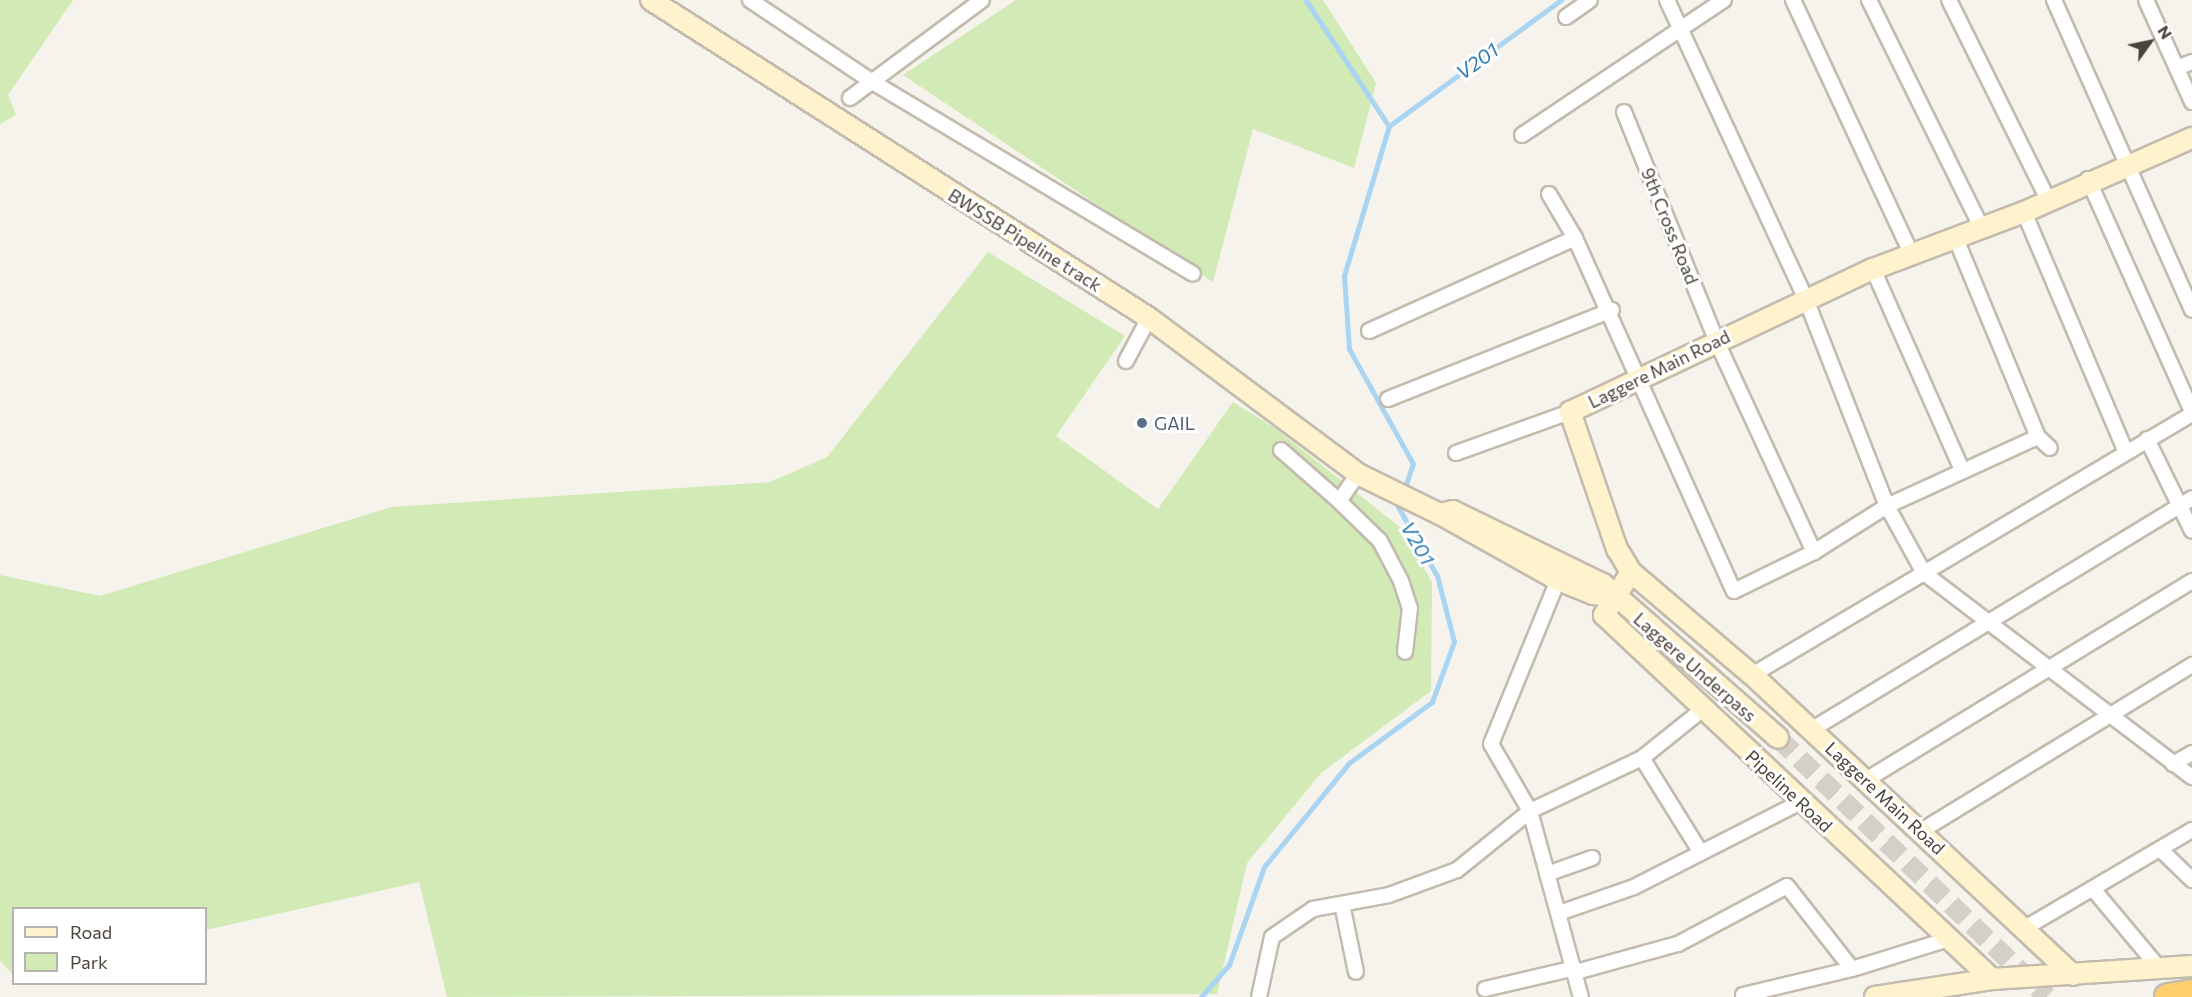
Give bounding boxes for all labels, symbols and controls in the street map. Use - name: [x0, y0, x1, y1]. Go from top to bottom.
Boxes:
- north arrow: [2120, 12, 2180, 72]
- text: N: [2154, 22, 2177, 42]
- water label: V201: [1451, 38, 1503, 84]
- street label: 9th Cross Road: [1637, 165, 1703, 287]
- street label: BWSSB Pipeline track: [944, 184, 1106, 296]
- street label: Laggere Main Road: [1584, 325, 1734, 413]
- place label: GAIL: [1154, 412, 1195, 434]
- marker: GAIL: [1135, 416, 1149, 430]
- water label: V201: [1396, 517, 1440, 569]
- street label: Laggere Underpass: [1629, 608, 1761, 726]
- street label: Laggere Main Road: [1821, 737, 1949, 859]
- street label: Pipeline Road: [1741, 745, 1837, 837]
- legend: [12, 907, 207, 985]
- text: Road: [70, 921, 112, 943]
- text: Park: [70, 951, 108, 973]

